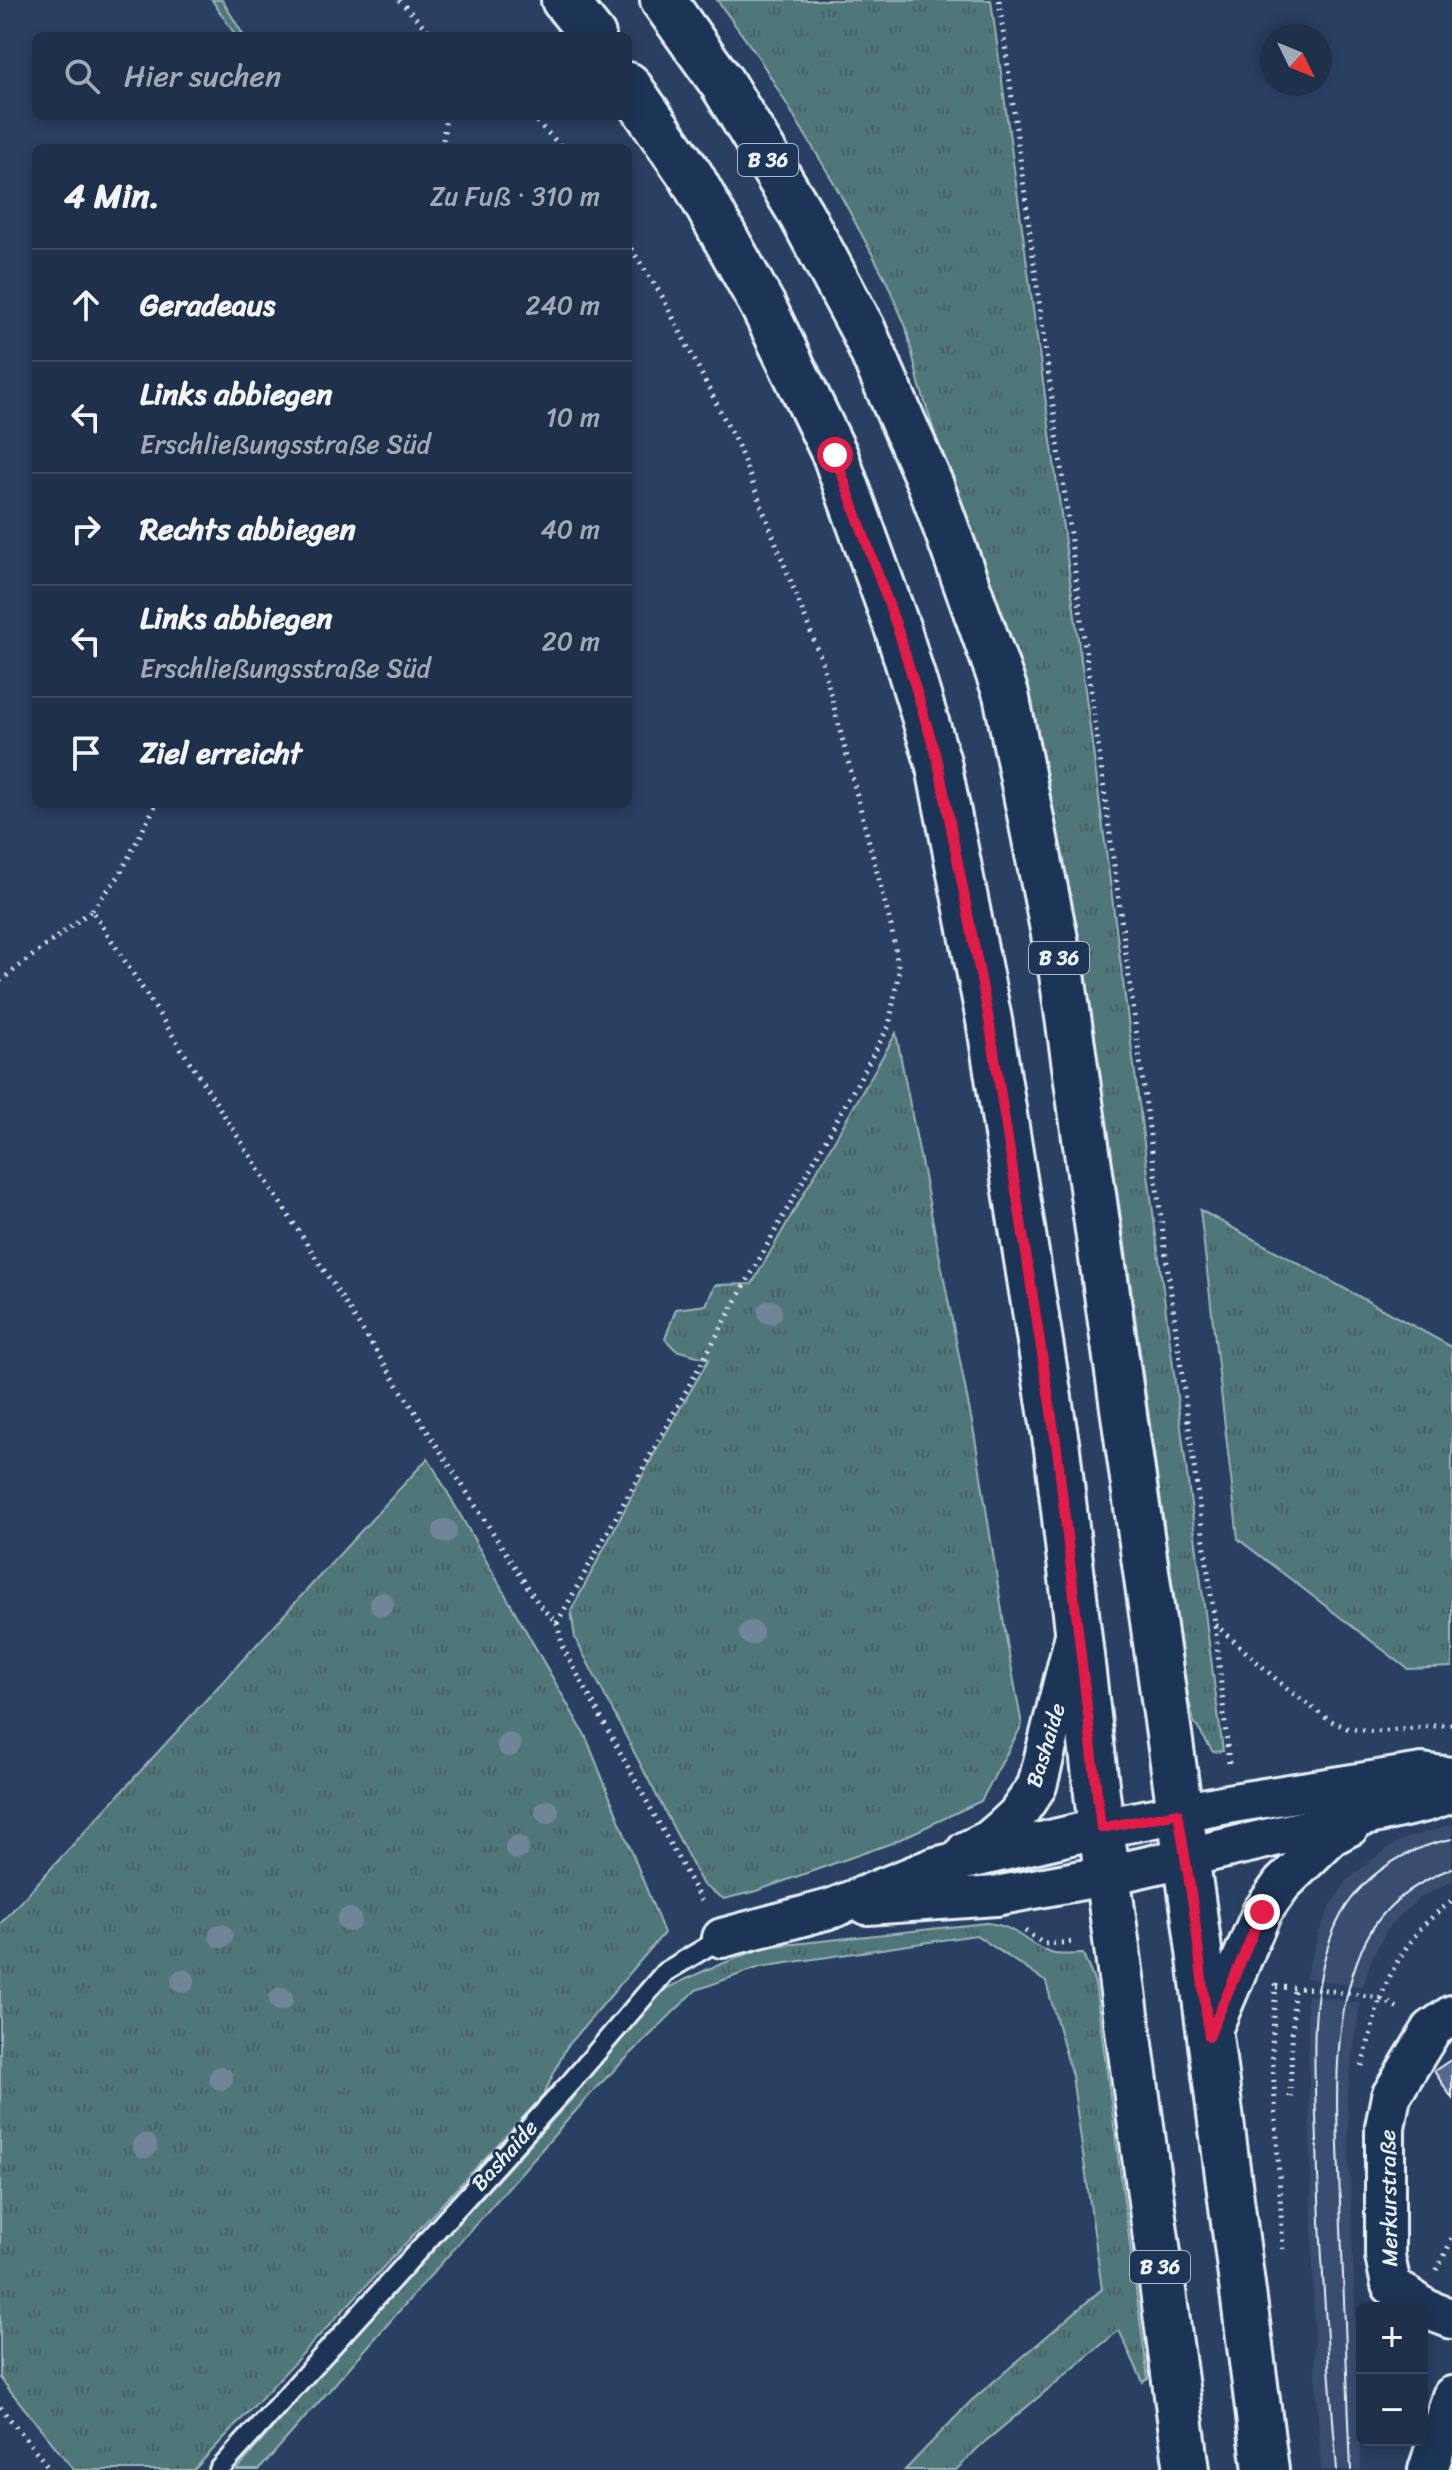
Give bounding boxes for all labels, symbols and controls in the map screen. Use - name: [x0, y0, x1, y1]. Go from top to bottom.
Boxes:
- north arrow: [1260, 24, 1332, 96]
- search box: [32, 32, 632, 120]
- text: Hier suchen: [124, 49, 281, 103]
- icon: search: [60, 54, 104, 98]
- road number: B 36: [738, 144, 798, 176]
- text: 4 Min.: [64, 166, 160, 226]
- text: Zu Fuß · 310 m: [430, 173, 600, 219]
- text: Geradeaus: [140, 278, 275, 332]
- text: 240 m: [526, 282, 600, 328]
- icon: ahead: [64, 283, 108, 327]
- text: Links abbiegen: [140, 367, 332, 421]
- text: 10 m: [546, 394, 600, 440]
- icon: left: [64, 395, 108, 439]
- text: Erschließungsstraße Süd: [140, 421, 430, 467]
- route start: [817, 437, 853, 473]
- text: Rechts abbiegen: [140, 502, 356, 556]
- text: 40 m: [541, 506, 600, 552]
- icon: right: [64, 507, 108, 551]
- text: Links abbiegen: [140, 591, 332, 645]
- text: 20 m: [542, 618, 600, 664]
- icon: left: [64, 619, 108, 663]
- text: Erschließungsstraße Süd: [140, 645, 430, 691]
- text: Ziel erreicht: [140, 726, 302, 780]
- icon: arrive: [64, 731, 108, 775]
- road number: B 36: [1029, 942, 1089, 974]
- street label: Bashaide: [1014, 1698, 1077, 1792]
- route end: [1244, 1894, 1280, 1930]
- street label: Bashaide: [461, 2110, 548, 2201]
- street label: Merkurstraße: [1368, 2129, 1409, 2267]
- road number: B 36: [1130, 2251, 1190, 2283]
- map controls: [1356, 2302, 1428, 2446]
- button: +: [1356, 2302, 1428, 2374]
- button: −: [1356, 2374, 1428, 2446]

